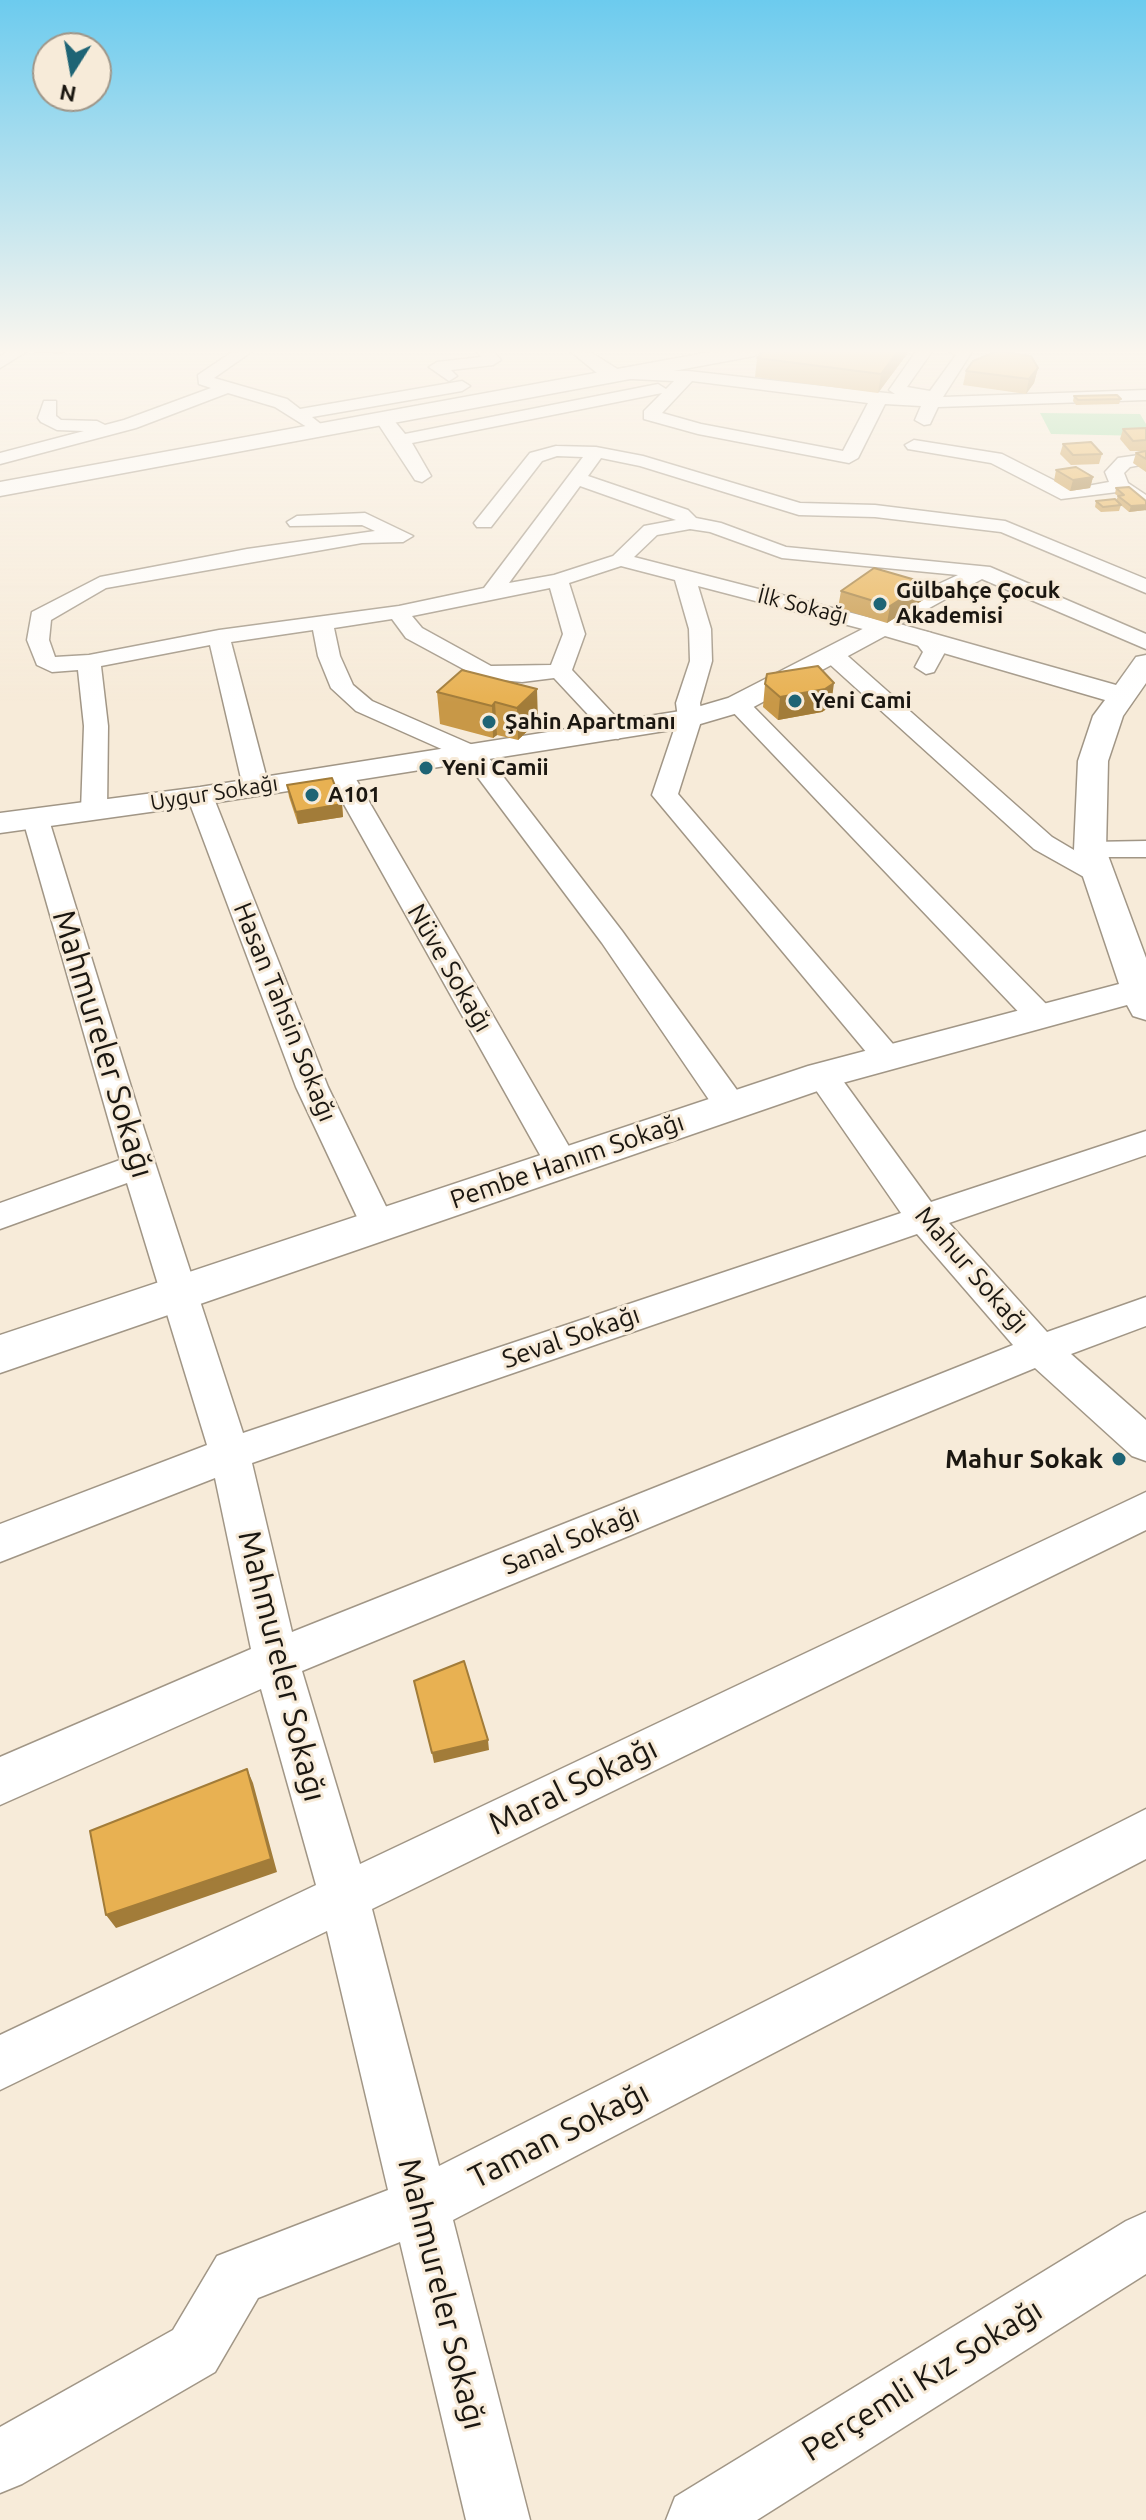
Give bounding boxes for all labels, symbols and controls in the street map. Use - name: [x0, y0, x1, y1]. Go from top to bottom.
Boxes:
- north arrow: [32, 32, 112, 112]
- text: N: [57, 80, 78, 108]
- place label: Gülbahçe Çocuk Akademisi: [896, 578, 1060, 630]
- street label: İlk Sokağı: [755, 582, 851, 630]
- marker: Gülbahçe Çocuk Akademisi: [871, 595, 889, 613]
- place label: Yeni Cami: [811, 688, 912, 714]
- marker: Yeni Cami: [786, 692, 804, 710]
- place label: Şahin Apartmanı: [505, 709, 676, 735]
- marker: Şahin Apartmanı: [480, 713, 498, 731]
- place label: Yeni Camii: [442, 755, 549, 781]
- marker: Yeni Camii: [417, 759, 435, 777]
- street label: Uygur Sokağı: [148, 770, 280, 816]
- place label: A101: [328, 782, 381, 808]
- marker: A101: [303, 786, 321, 804]
- street label: Hasan Tahsin Sokağı: [227, 898, 343, 1126]
- street label: Nüve Sokağı: [401, 898, 499, 1038]
- street label: Mahmureler Sokağı: [44, 905, 162, 1183]
- street label: Pembe Hanım Sokağı: [446, 1106, 688, 1216]
- street label: Mahur Sokağı: [908, 1200, 1036, 1340]
- street label: Seval Sokağı: [498, 1299, 644, 1375]
- place label: Mahur Sokak: [945, 1443, 1103, 1475]
- marker: Mahur Sokak: [1110, 1450, 1128, 1468]
- street label: Sanal Sokağı: [498, 1498, 644, 1582]
- street label: Mahmureler Sokağı: [230, 1527, 334, 1805]
- street label: Maral Sokağı: [482, 1729, 664, 1843]
- street label: Taman Sokağı: [463, 2073, 655, 2197]
- street label: Mahmureler Sokağı: [390, 2155, 494, 2433]
- street label: Perçemli Kız Sokağı: [795, 2291, 1049, 2469]

